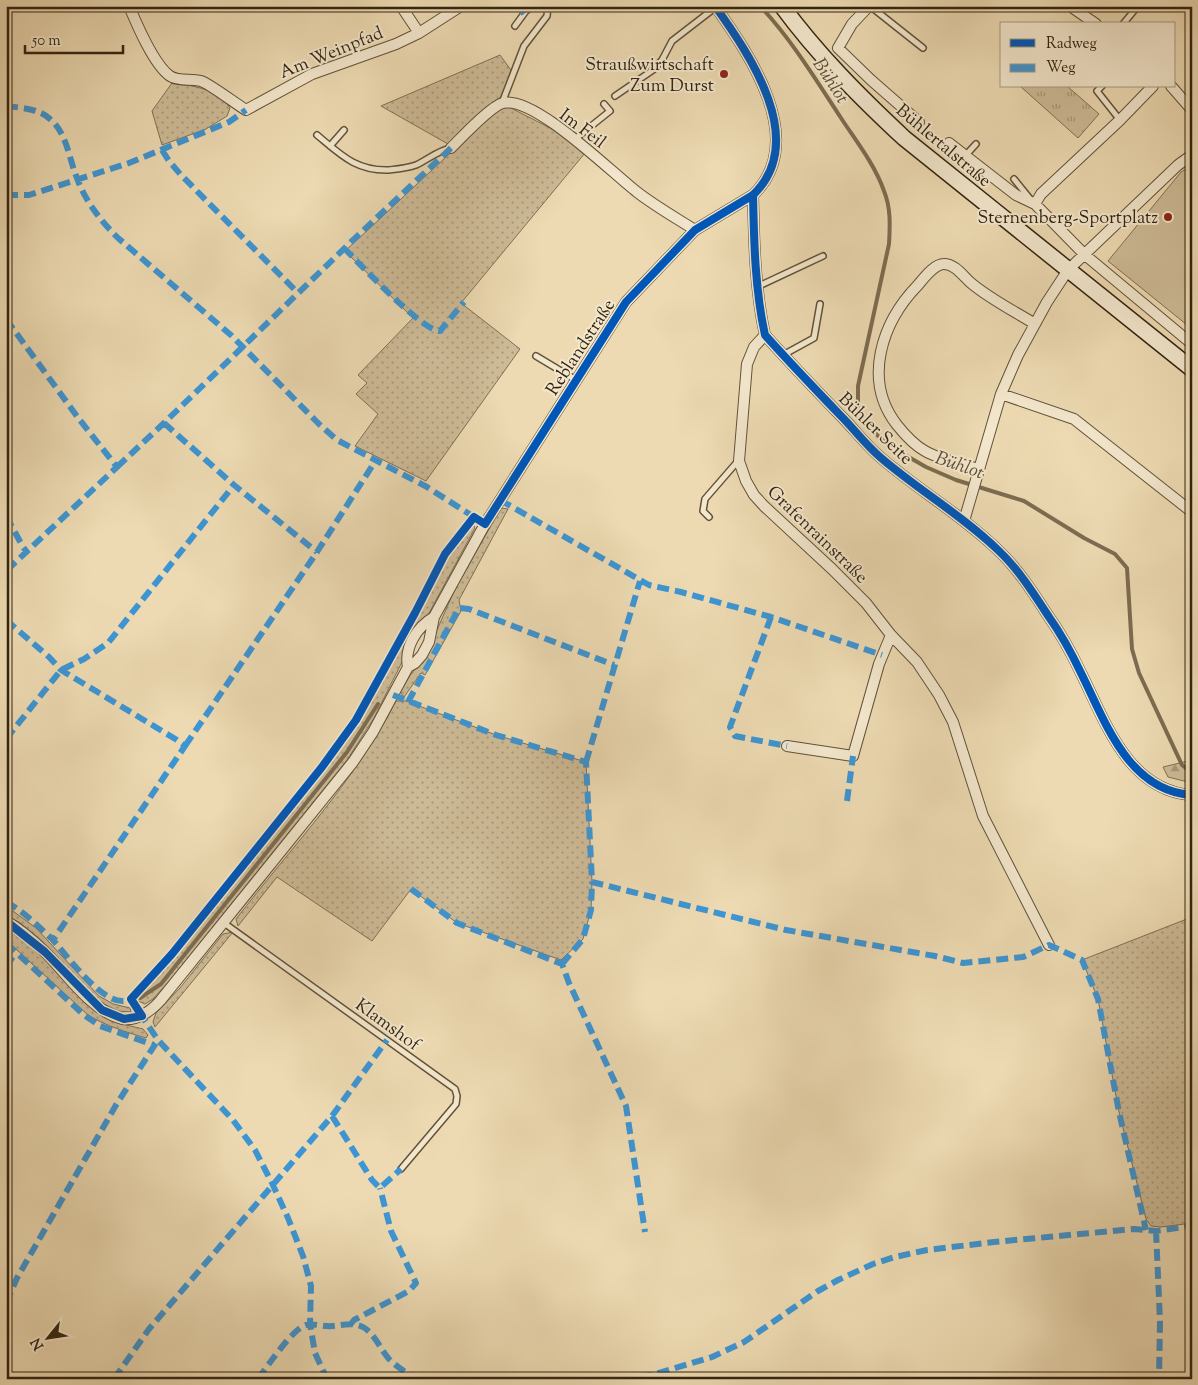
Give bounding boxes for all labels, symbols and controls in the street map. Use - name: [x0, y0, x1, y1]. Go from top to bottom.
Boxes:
- street label: Am Weinpfad: [276, 21, 388, 87]
- scale bar: [25, 22, 122, 54]
- legend: [1000, 22, 1176, 88]
- text: 50 m: [31, 31, 61, 52]
- text: Radweg: [1046, 34, 1097, 55]
- place label: Straußwirtschaft Zum Durst: [585, 53, 714, 100]
- water label: Bühlot: [805, 53, 855, 110]
- text: Weg: [1046, 58, 1076, 79]
- marker: Straußwirtschaft Zum Durst: [718, 68, 730, 80]
- street label: Bühlertalstraße: [889, 99, 996, 194]
- street label: Im Feil: [553, 103, 611, 156]
- place label: Sternenberg-Sportplatz: [977, 206, 1158, 232]
- marker: Sternenberg-Sportplatz: [1162, 211, 1174, 223]
- street label: Reblandstraße: [541, 295, 623, 401]
- street label: Bühler Seite: [831, 387, 918, 472]
- water label: Bühlot: [931, 445, 987, 487]
- street label: Grafenrainstraße: [760, 480, 873, 590]
- street label: Klamshof: [349, 993, 425, 1059]
- north arrow: [22, 1312, 72, 1362]
- text: N: [27, 1334, 50, 1353]

